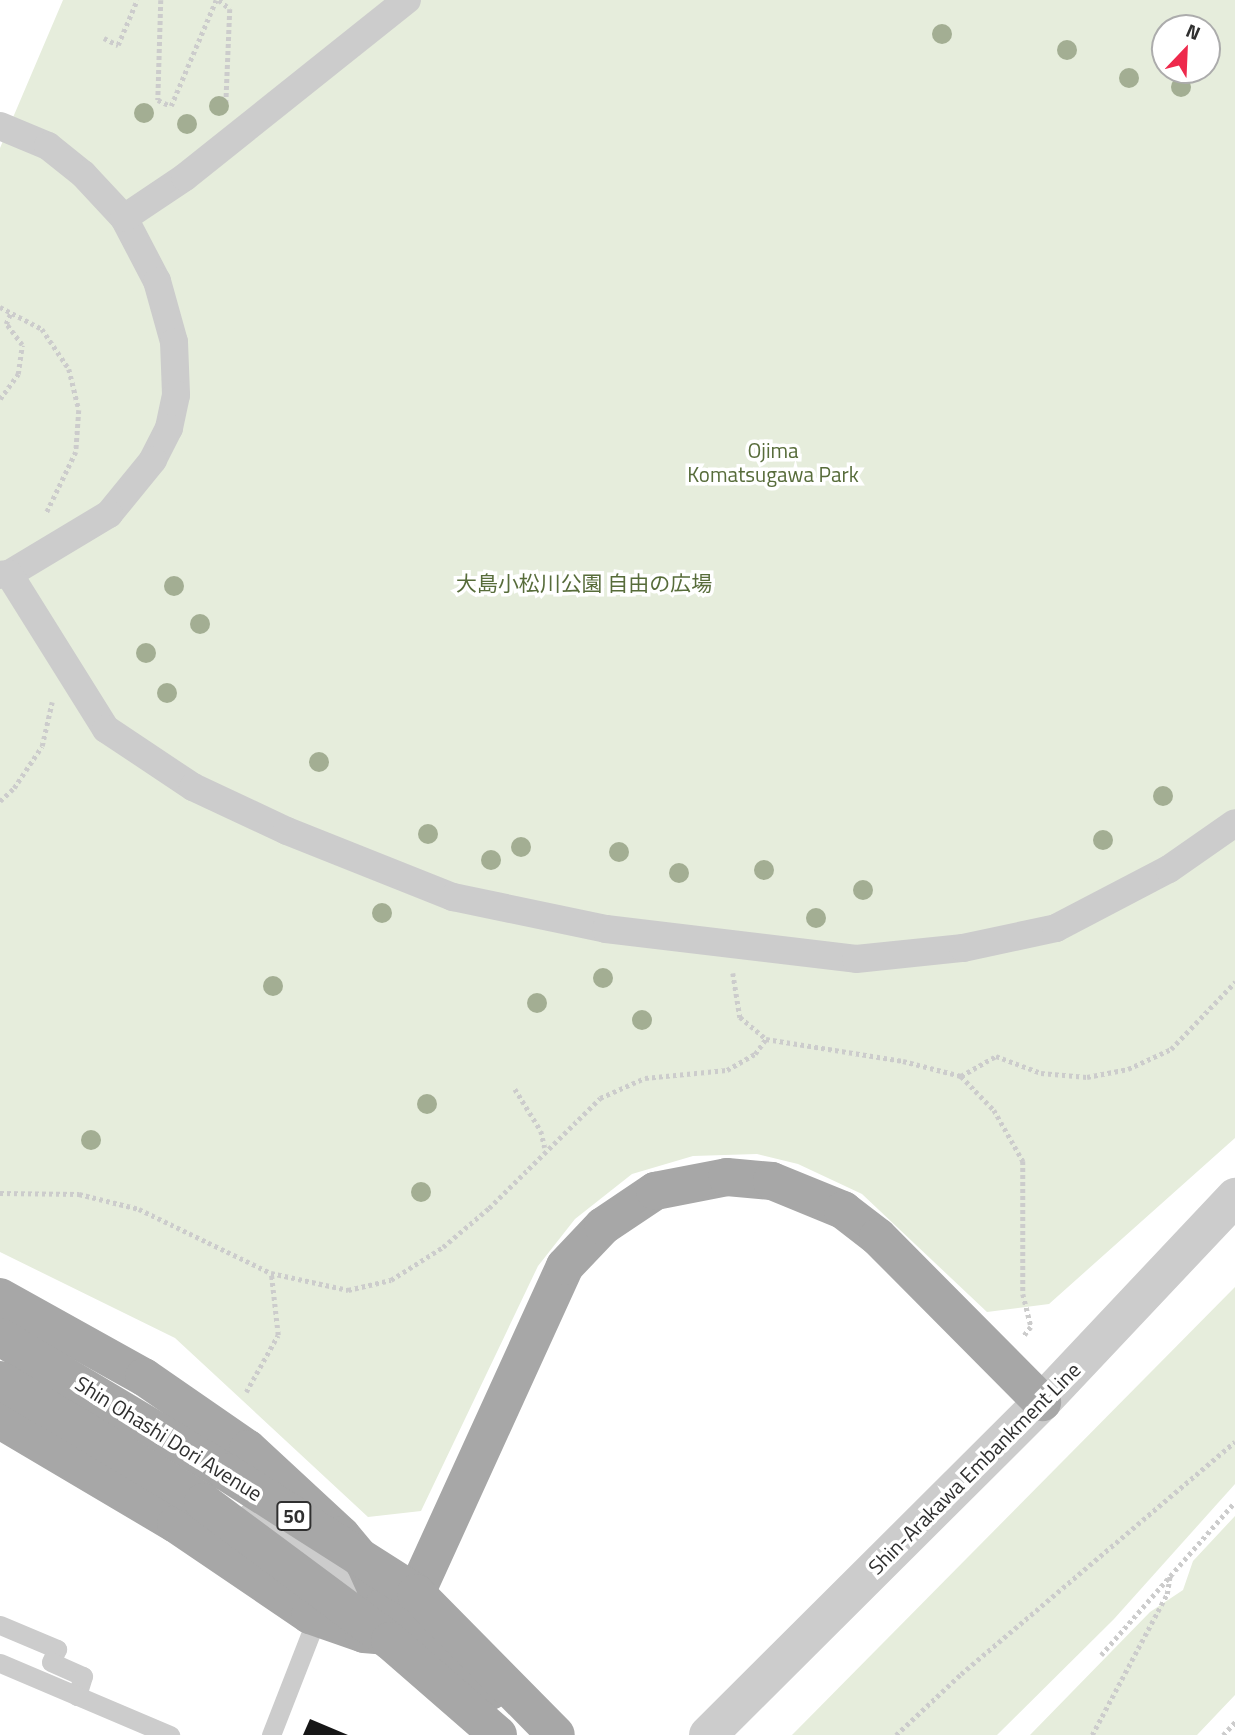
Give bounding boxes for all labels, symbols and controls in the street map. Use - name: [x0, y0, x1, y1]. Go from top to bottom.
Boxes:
- north arrow: [1151, 14, 1221, 84]
- text: N: [1182, 15, 1205, 47]
- park label: Ojima Komatsugawa Park: [687, 437, 859, 487]
- park label: 大島小松川公園 自由の広場: [456, 570, 712, 596]
- street label: Shin-Arakawa Embankment Line: [863, 1357, 1085, 1579]
- street label: Shin Ohashi Dori Avenue: [71, 1370, 267, 1506]
- road number: 50: [275, 1500, 313, 1532]

